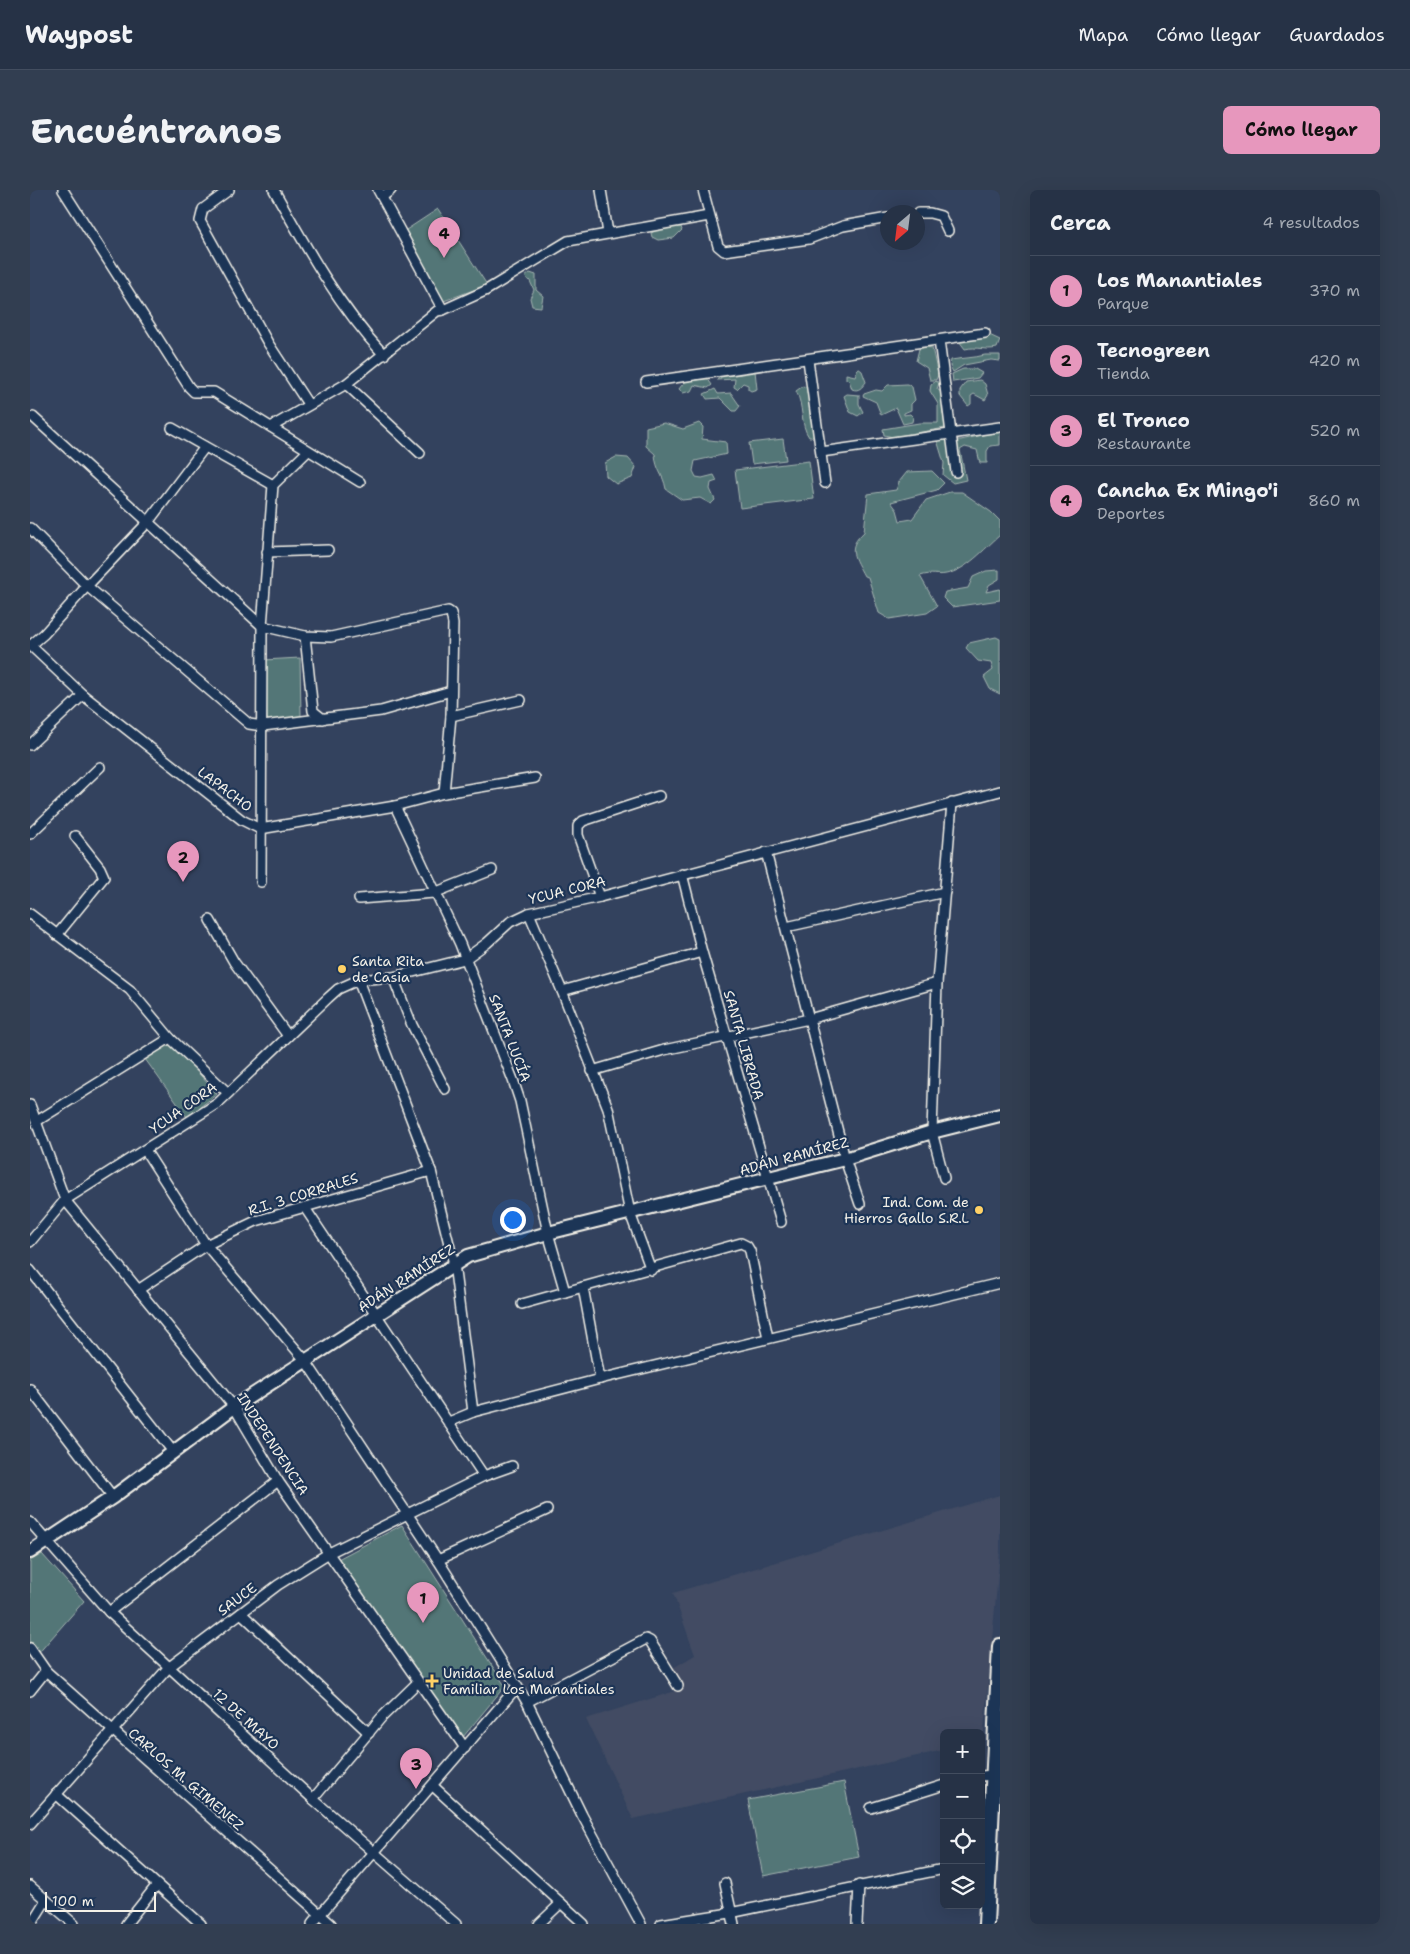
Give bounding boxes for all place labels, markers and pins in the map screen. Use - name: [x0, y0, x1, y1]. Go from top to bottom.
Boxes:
- pin: 4: [428, 217, 460, 258]
- pin: 2: [167, 841, 199, 882]
- place label: Santa Rita de Casia: [352, 952, 424, 986]
- marker: Santa Rita de Casia: [336, 963, 348, 975]
- place label: Ind. Com. de Hierros Gallo S.R.L: [844, 1193, 969, 1227]
- marker: Ind. Com. de Hierros Gallo S.R.L: [973, 1204, 985, 1216]
- pin: 1: [407, 1582, 439, 1623]
- place label: Unidad de Salud Familiar Los Manantiales: [443, 1664, 615, 1698]
- marker: Unidad de Salud Familiar Los Manantiales: [425, 1674, 439, 1688]
- pin: 3: [400, 1748, 432, 1789]

